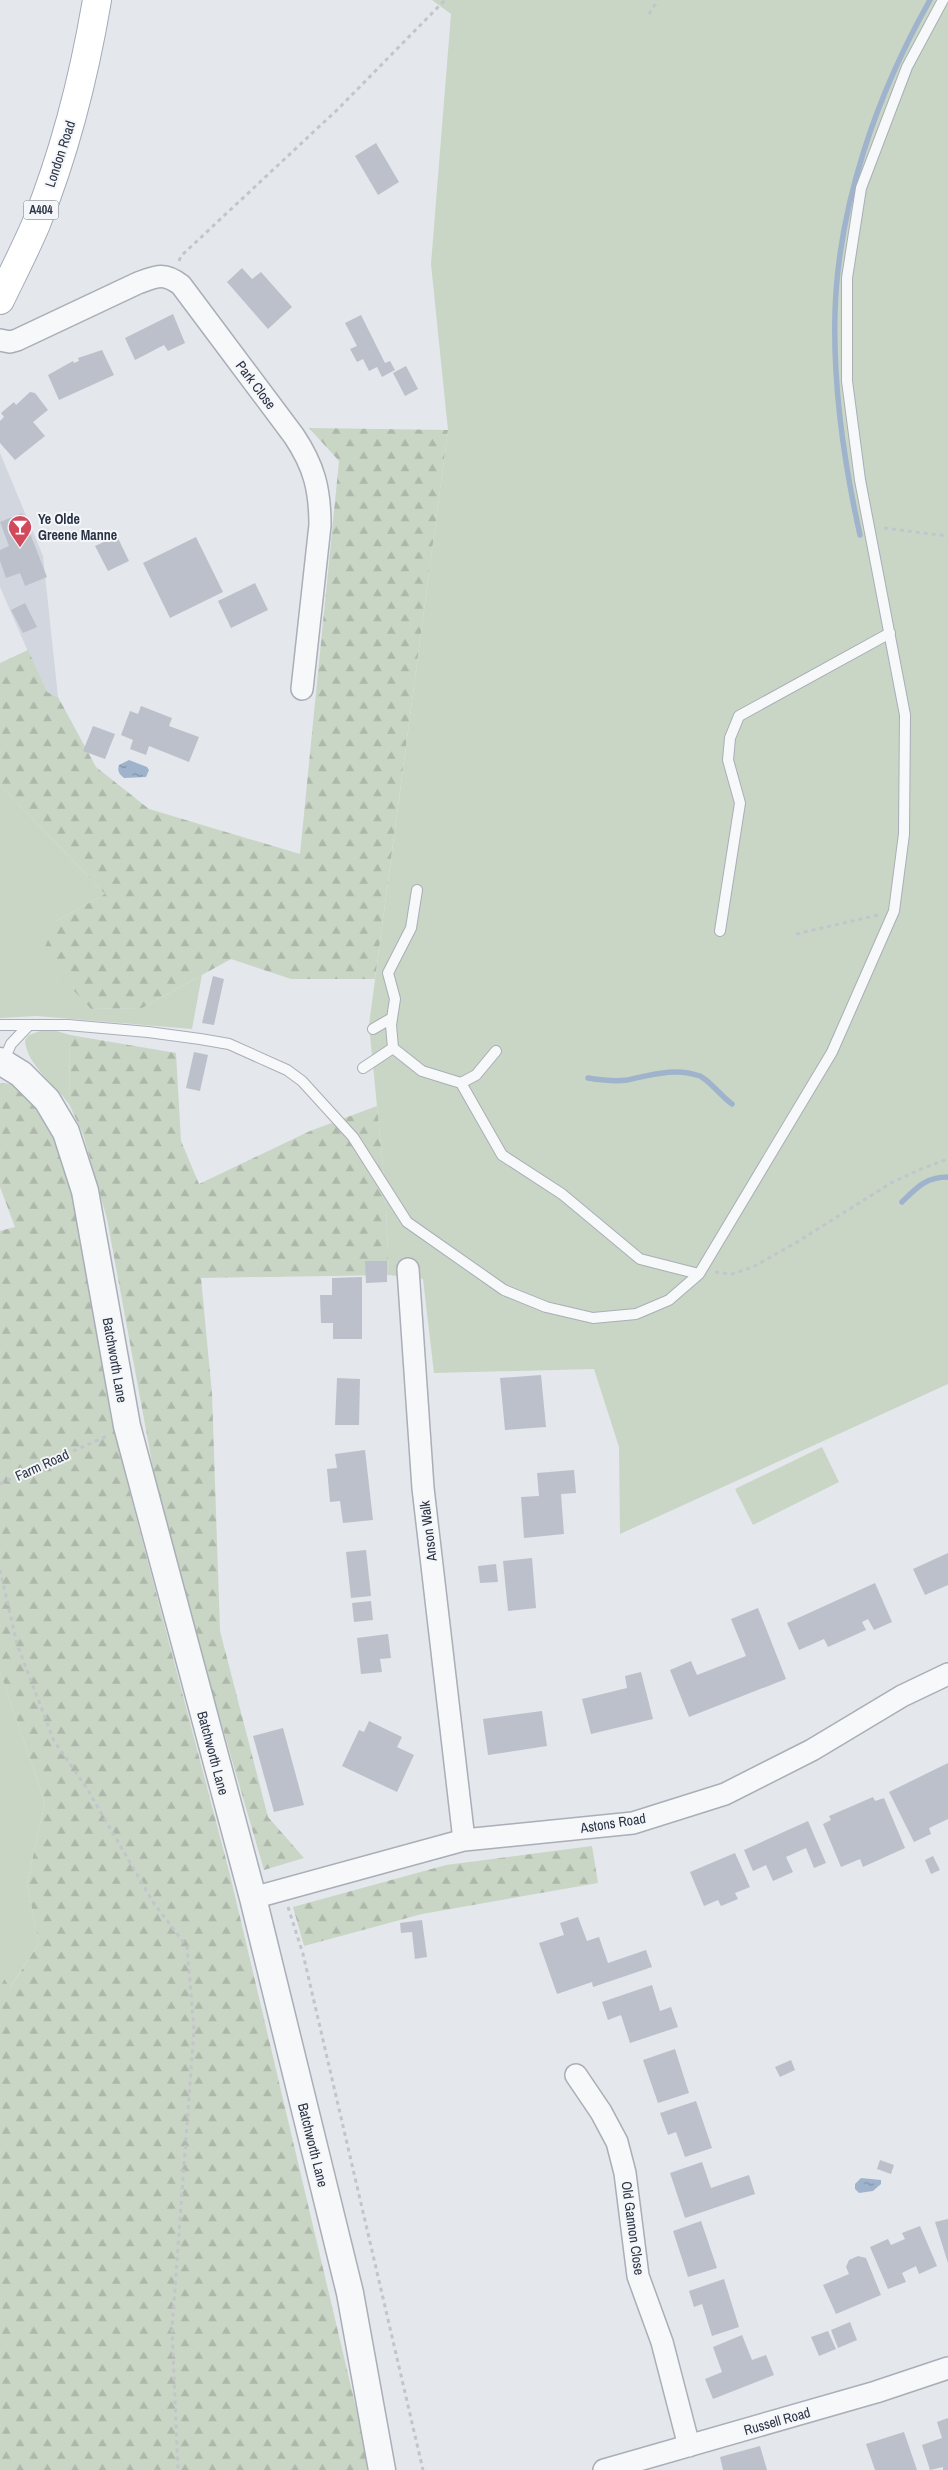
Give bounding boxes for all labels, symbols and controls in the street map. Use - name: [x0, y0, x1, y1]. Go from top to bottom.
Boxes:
- street label: London Road: [41, 118, 79, 190]
- road number: A404: [23, 200, 58, 220]
- street label: Park Close: [232, 357, 280, 413]
- place label: Ye Olde Greene Manne: [38, 510, 117, 544]
- bar icon: Ye Olde Greene Manne: [7, 514, 33, 548]
- street label: Batchworth Lane: [99, 1316, 131, 1404]
- street label: Farm Road: [12, 1445, 72, 1485]
- street label: Anson Walk: [415, 1499, 441, 1563]
- street label: Batchworth Lane: [193, 1709, 233, 1797]
- street label: Astons Road: [578, 1809, 647, 1837]
- street label: Batchworth Lane: [294, 2101, 332, 2189]
- street label: Old Gannon Close: [618, 2180, 648, 2276]
- street label: Russell Road: [742, 2403, 812, 2439]

